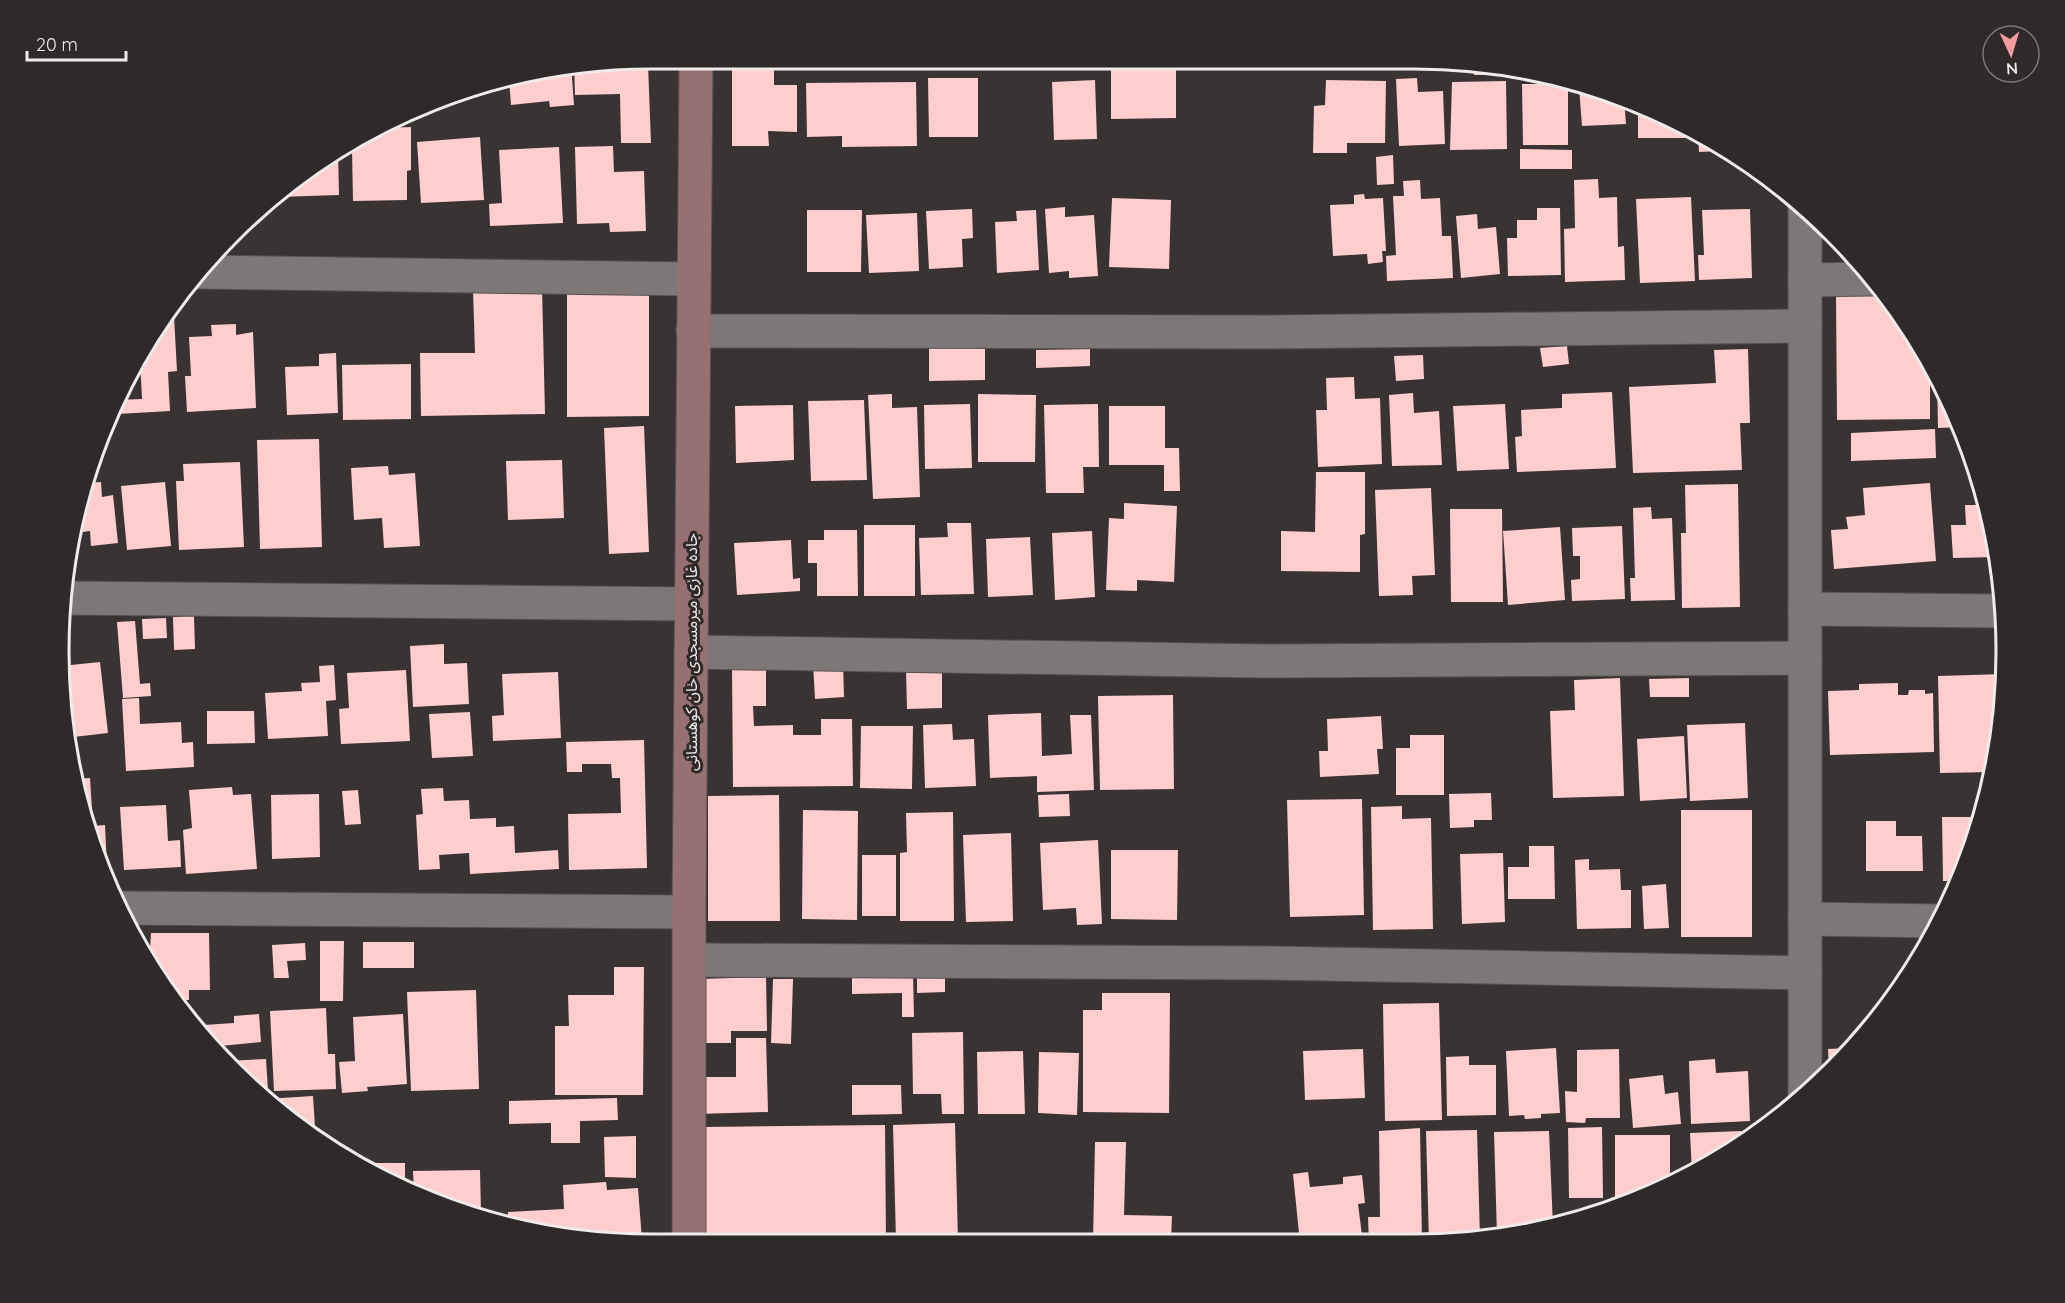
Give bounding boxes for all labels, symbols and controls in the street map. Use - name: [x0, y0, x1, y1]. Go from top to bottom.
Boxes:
- scale bar: [27, 24, 126, 62]
- north arrow: [1981, 24, 2041, 84]
- text: 20 m: [36, 33, 78, 56]
- text: N: [2005, 59, 2019, 79]
- street label: جاده غازی میرمسجدی خان کوهستانی: [681, 533, 701, 771]

